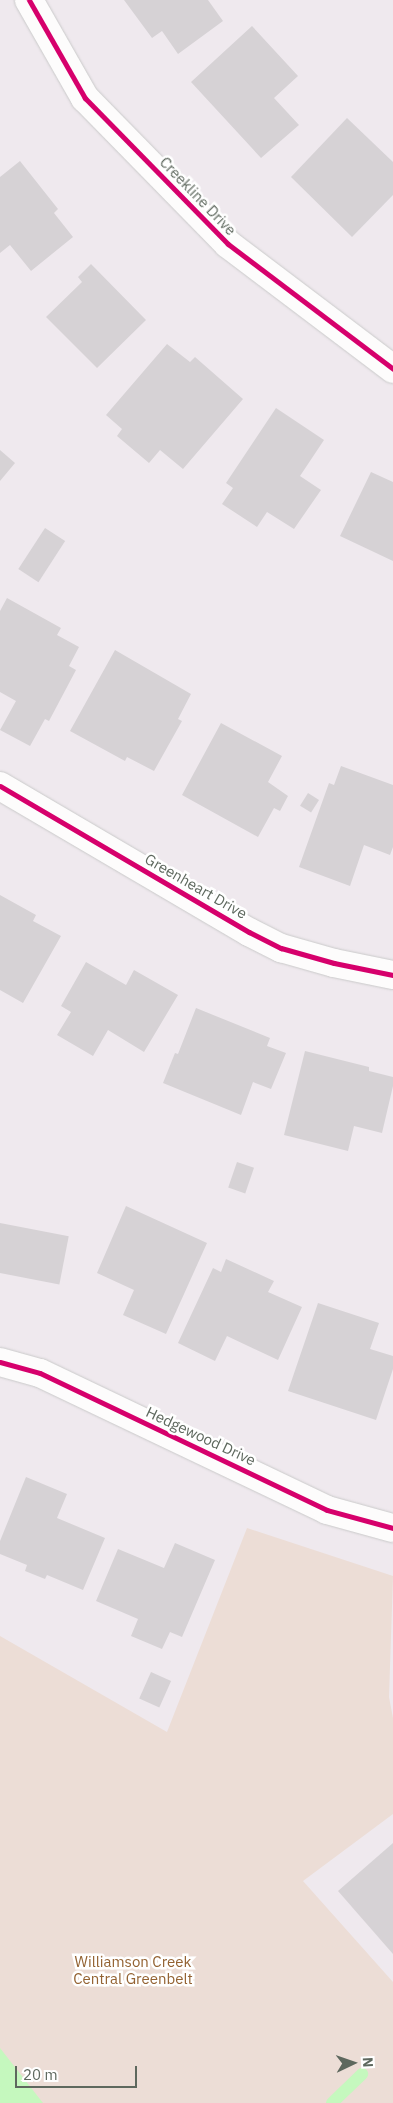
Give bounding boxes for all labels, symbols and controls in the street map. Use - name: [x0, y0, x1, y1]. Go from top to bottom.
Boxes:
- street label: Creekline Drive: [156, 153, 240, 239]
- street label: Greenheart Drive: [142, 850, 250, 922]
- street label: Hedgewood Drive: [143, 1403, 259, 1469]
- park label: Williamson Creek Central Greenbelt: [73, 1952, 193, 1987]
- north arrow: [328, 2038, 378, 2088]
- scale bar: [18, 2056, 140, 2088]
- text: N: [359, 2057, 377, 2068]
- text: 20 m: [23, 2065, 58, 2084]

